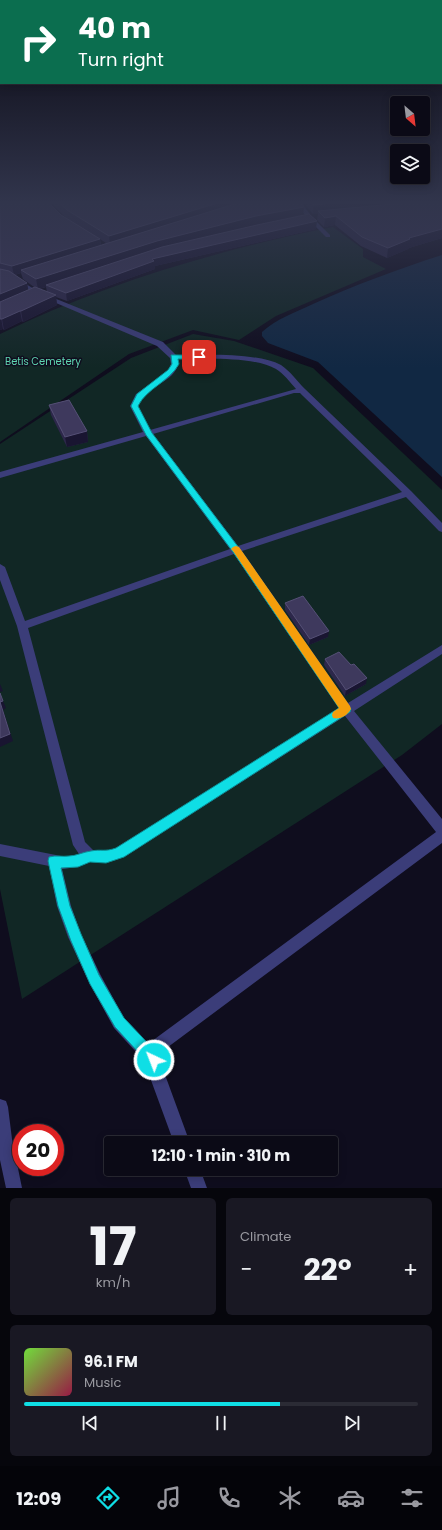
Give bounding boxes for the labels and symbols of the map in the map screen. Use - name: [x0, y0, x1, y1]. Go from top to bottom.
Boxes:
- north arrow: [390, 96, 430, 136]
- pin: [182, 340, 216, 374]
- park label: Betis Cemetery: [5, 354, 81, 369]
- position arrow: [133, 1039, 175, 1081]
- speed limit sign: 20: [12, 1124, 64, 1176]

